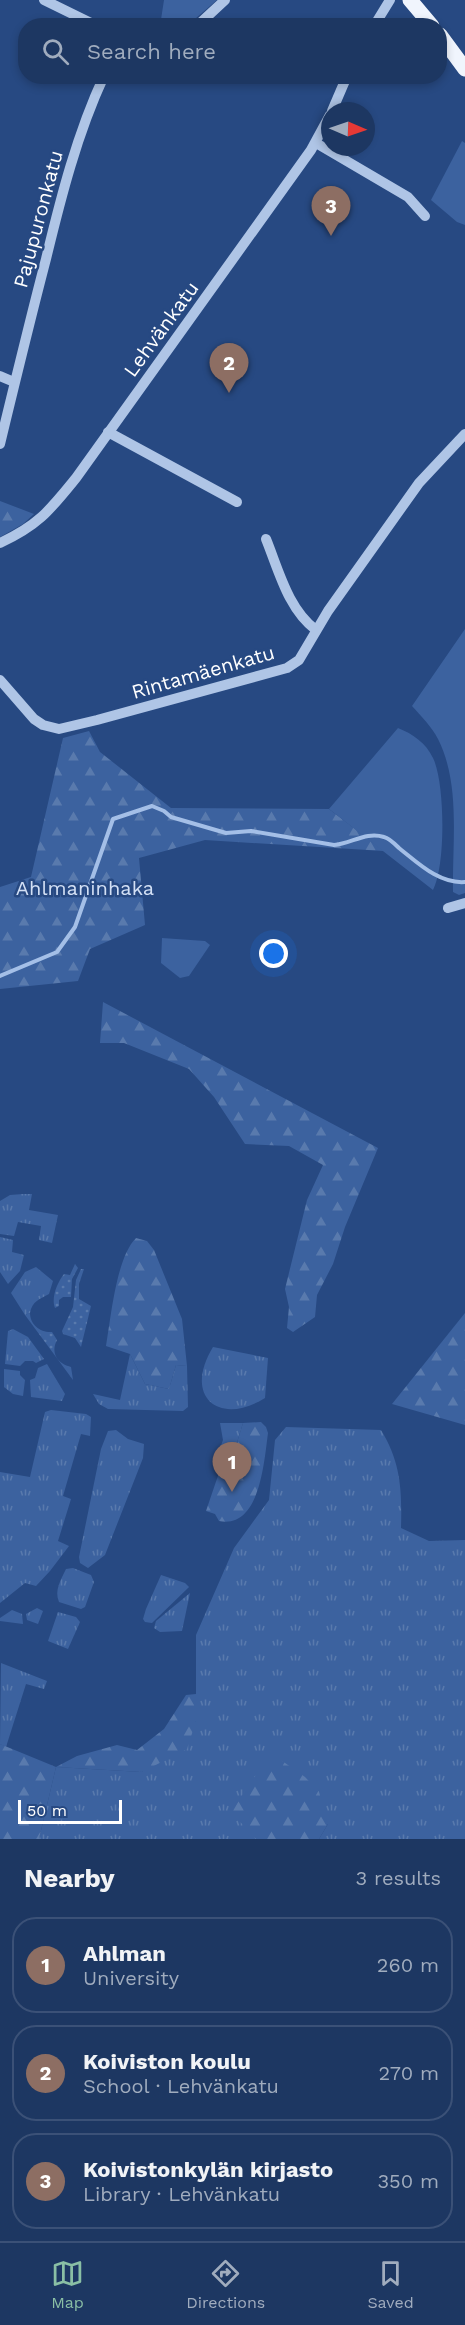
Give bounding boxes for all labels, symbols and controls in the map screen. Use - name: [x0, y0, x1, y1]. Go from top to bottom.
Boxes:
- search box: [18, 18, 447, 84]
- icon: search: [39, 35, 72, 68]
- text: Search here: [87, 39, 216, 64]
- north arrow: [321, 102, 375, 156]
- street label: Pajupuronkatu: [8, 148, 68, 290]
- pin: 3: [312, 186, 350, 236]
- street label: Lehvänkatu: [118, 277, 204, 381]
- pin: 2: [210, 344, 248, 393]
- street label: Rintamäenkatu: [129, 640, 277, 704]
- park label: Ahlmaninhaka: [16, 876, 154, 900]
- your location: [259, 939, 288, 968]
- pin: 1: [212, 1442, 252, 1492]
- scale bar: [18, 1797, 122, 1824]
- text: 50 m: [27, 1801, 67, 1820]
- text: Nearby: [24, 1863, 115, 1893]
- text: 3 results: [356, 1866, 441, 1890]
- text: Ahlman: [83, 1941, 166, 1966]
- text: 1: [41, 1953, 50, 1977]
- text: 260 m: [377, 1953, 439, 1977]
- text: University: [83, 1966, 179, 1990]
- text: Koiviston koulu: [83, 2049, 251, 2074]
- text: 2: [40, 2061, 51, 2085]
- text: 270 m: [379, 2061, 439, 2085]
- text: School · Lehvänkatu: [83, 2074, 279, 2098]
- text: Koivistonkylän kirjasto: [83, 2157, 333, 2182]
- text: 3: [40, 2169, 51, 2193]
- text: 350 m: [377, 2169, 439, 2193]
- text: Library · Lehvänkatu: [83, 2182, 280, 2206]
- tab: Map: [51, 2257, 84, 2312]
- tab: Directions: [186, 2257, 265, 2312]
- tab: Saved: [367, 2257, 414, 2312]

